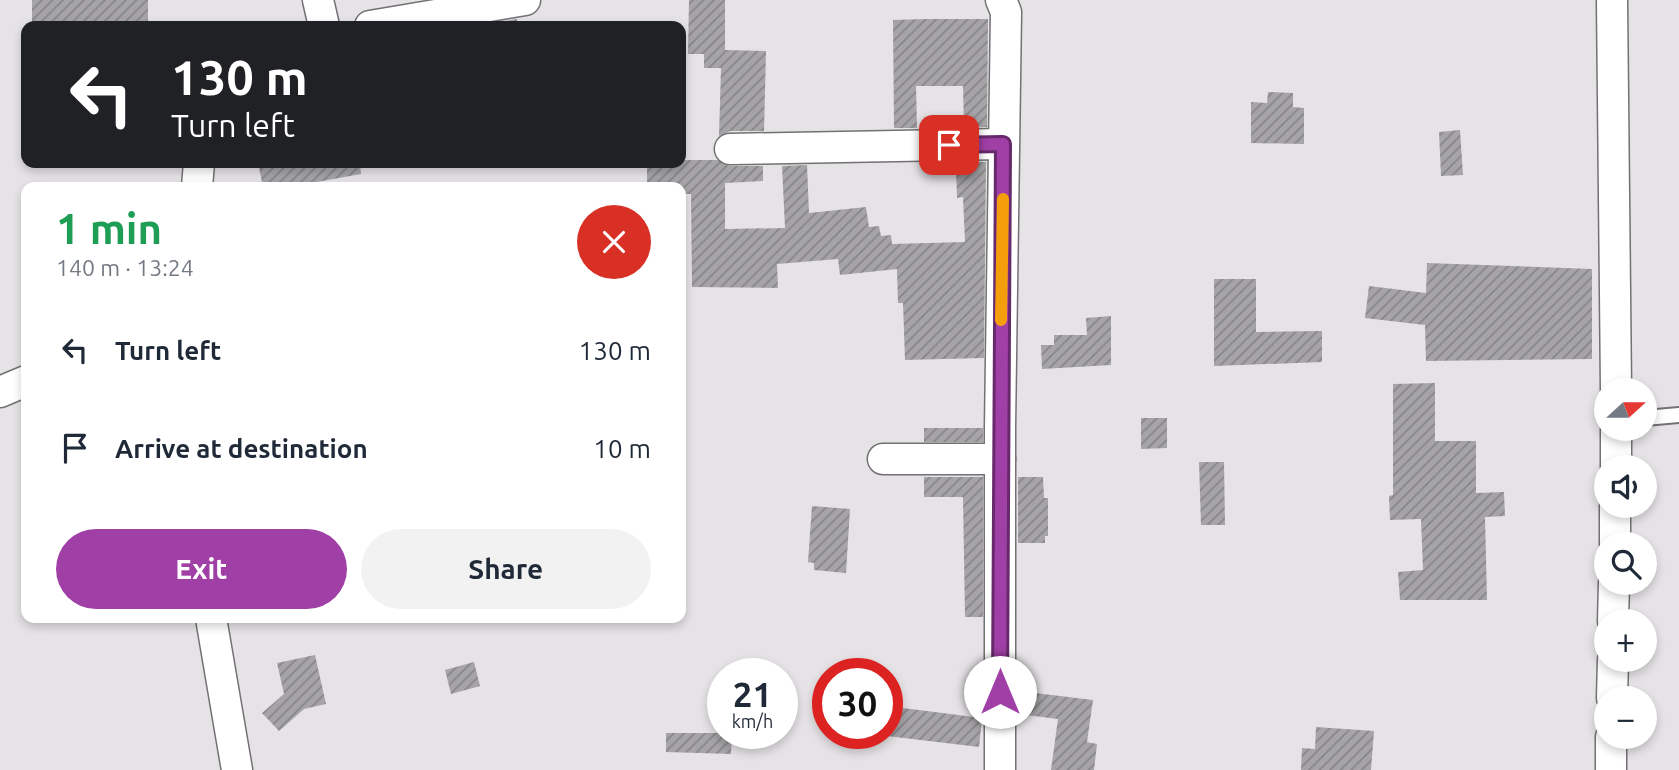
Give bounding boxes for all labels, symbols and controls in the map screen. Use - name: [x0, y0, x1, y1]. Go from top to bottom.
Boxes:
- icon: left: [56, 49, 147, 140]
- text: 130 m: [171, 49, 308, 104]
- text: Turn left: [171, 107, 295, 143]
- pin: [919, 115, 979, 175]
- icon: arrive: [930, 126, 968, 164]
- text: 1 min: [56, 205, 162, 252]
- button: close: [577, 205, 651, 279]
- text: 140 m · 13:24: [56, 255, 194, 280]
- icon: left: [56, 331, 94, 369]
- text: Turn left: [115, 336, 221, 365]
- text: 130 m: [579, 336, 651, 365]
- north arrow: [1594, 378, 1657, 441]
- map controls: [1594, 378, 1657, 749]
- icon: arrive: [56, 429, 94, 467]
- text: Arrive at destination: [115, 434, 368, 463]
- text: 10 m: [593, 434, 651, 463]
- button: sound: [1594, 455, 1657, 518]
- button: Exit: [56, 529, 347, 609]
- button: Share: [361, 529, 651, 609]
- button: search: [1594, 532, 1657, 595]
- button: +: [1594, 609, 1657, 672]
- position arrow: [963, 655, 1037, 729]
- speed limit sign: 30: [812, 658, 903, 749]
- text: 21: [733, 674, 772, 714]
- button: −: [1594, 686, 1657, 749]
- text: km/h: [732, 711, 773, 731]

